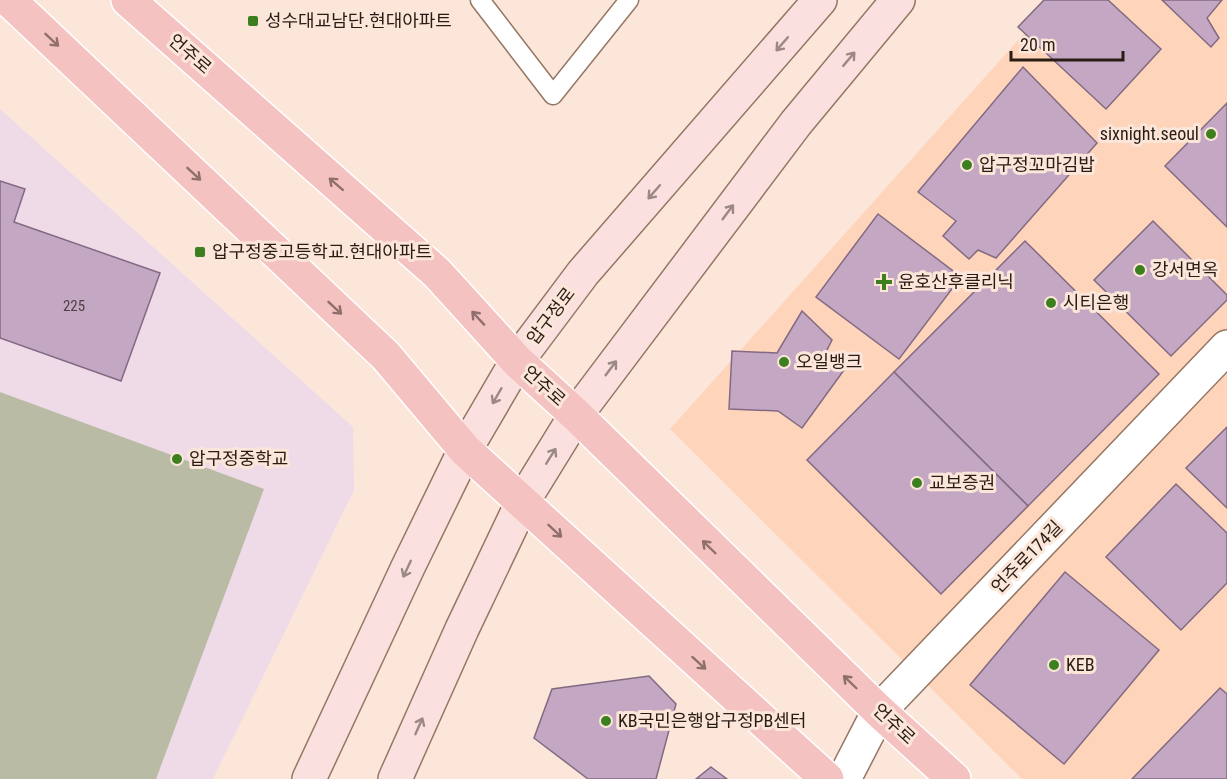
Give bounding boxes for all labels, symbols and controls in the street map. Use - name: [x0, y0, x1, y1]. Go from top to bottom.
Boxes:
- place label: 성수대교남단.현대아파트: [265, 10, 452, 31]
- marker: 성수대교남단.현대아파트: [246, 14, 260, 28]
- scale bar: [1011, 24, 1124, 62]
- street label: 언주로: [165, 29, 216, 78]
- one-way arrow: [44, 33, 59, 47]
- text: 20 m: [1020, 34, 1055, 55]
- one-way arrow: [775, 36, 789, 51]
- one-way arrow: [842, 52, 856, 67]
- place label: sixnight.seoul: [1100, 123, 1199, 144]
- marker: sixnight.seoul: [1204, 127, 1218, 141]
- place label: 압구정꼬마김밥: [979, 154, 1095, 175]
- marker: 압구정꼬마김밥: [960, 158, 974, 172]
- one-way arrow: [186, 167, 201, 181]
- one-way arrow: [329, 177, 344, 191]
- one-way arrow: [647, 184, 661, 199]
- one-way arrow: [722, 205, 735, 221]
- place label: 압구정중고등학교.현대아파트: [212, 241, 432, 262]
- marker: 압구정중고등학교.현대아파트: [193, 245, 207, 259]
- place label: 강서면옥: [1152, 259, 1218, 280]
- marker: 강서면옥: [1133, 263, 1147, 277]
- place label: 윤호산후클리닉: [898, 271, 1014, 292]
- marker: 윤호산후클리닉: [875, 273, 893, 291]
- street label: 압구정로: [522, 283, 579, 348]
- place label: 시티은행: [1063, 292, 1129, 313]
- marker: 시티은행: [1044, 296, 1058, 310]
- house number: 225: [63, 297, 85, 315]
- one-way arrow: [328, 301, 343, 315]
- one-way arrow: [471, 311, 485, 326]
- place label: 오일뱅크: [796, 351, 862, 372]
- marker: 오일뱅크: [777, 355, 791, 369]
- street label: 언주로: [519, 361, 570, 410]
- one-way arrow: [605, 361, 618, 377]
- one-way arrow: [491, 387, 503, 404]
- place label: 압구정중학교: [189, 448, 288, 469]
- one-way arrow: [545, 448, 557, 465]
- marker: 압구정중학교: [170, 452, 184, 466]
- place label: 교보증권: [929, 472, 995, 493]
- marker: 교보증권: [910, 476, 924, 490]
- street label: 언주로174길: [987, 516, 1066, 597]
- one-way arrow: [548, 524, 563, 538]
- one-way arrow: [702, 540, 717, 554]
- one-way arrow: [401, 559, 413, 577]
- place label: KEB: [1066, 654, 1095, 675]
- one-way arrow: [691, 656, 706, 670]
- marker: KEB: [1047, 658, 1061, 672]
- one-way arrow: [842, 675, 857, 690]
- street label: 언주로: [869, 699, 920, 748]
- place label: KB국민은행압구정PB센터: [618, 710, 806, 731]
- marker: KB국민은행압구정PB센터: [599, 714, 613, 728]
- one-way arrow: [414, 717, 425, 735]

